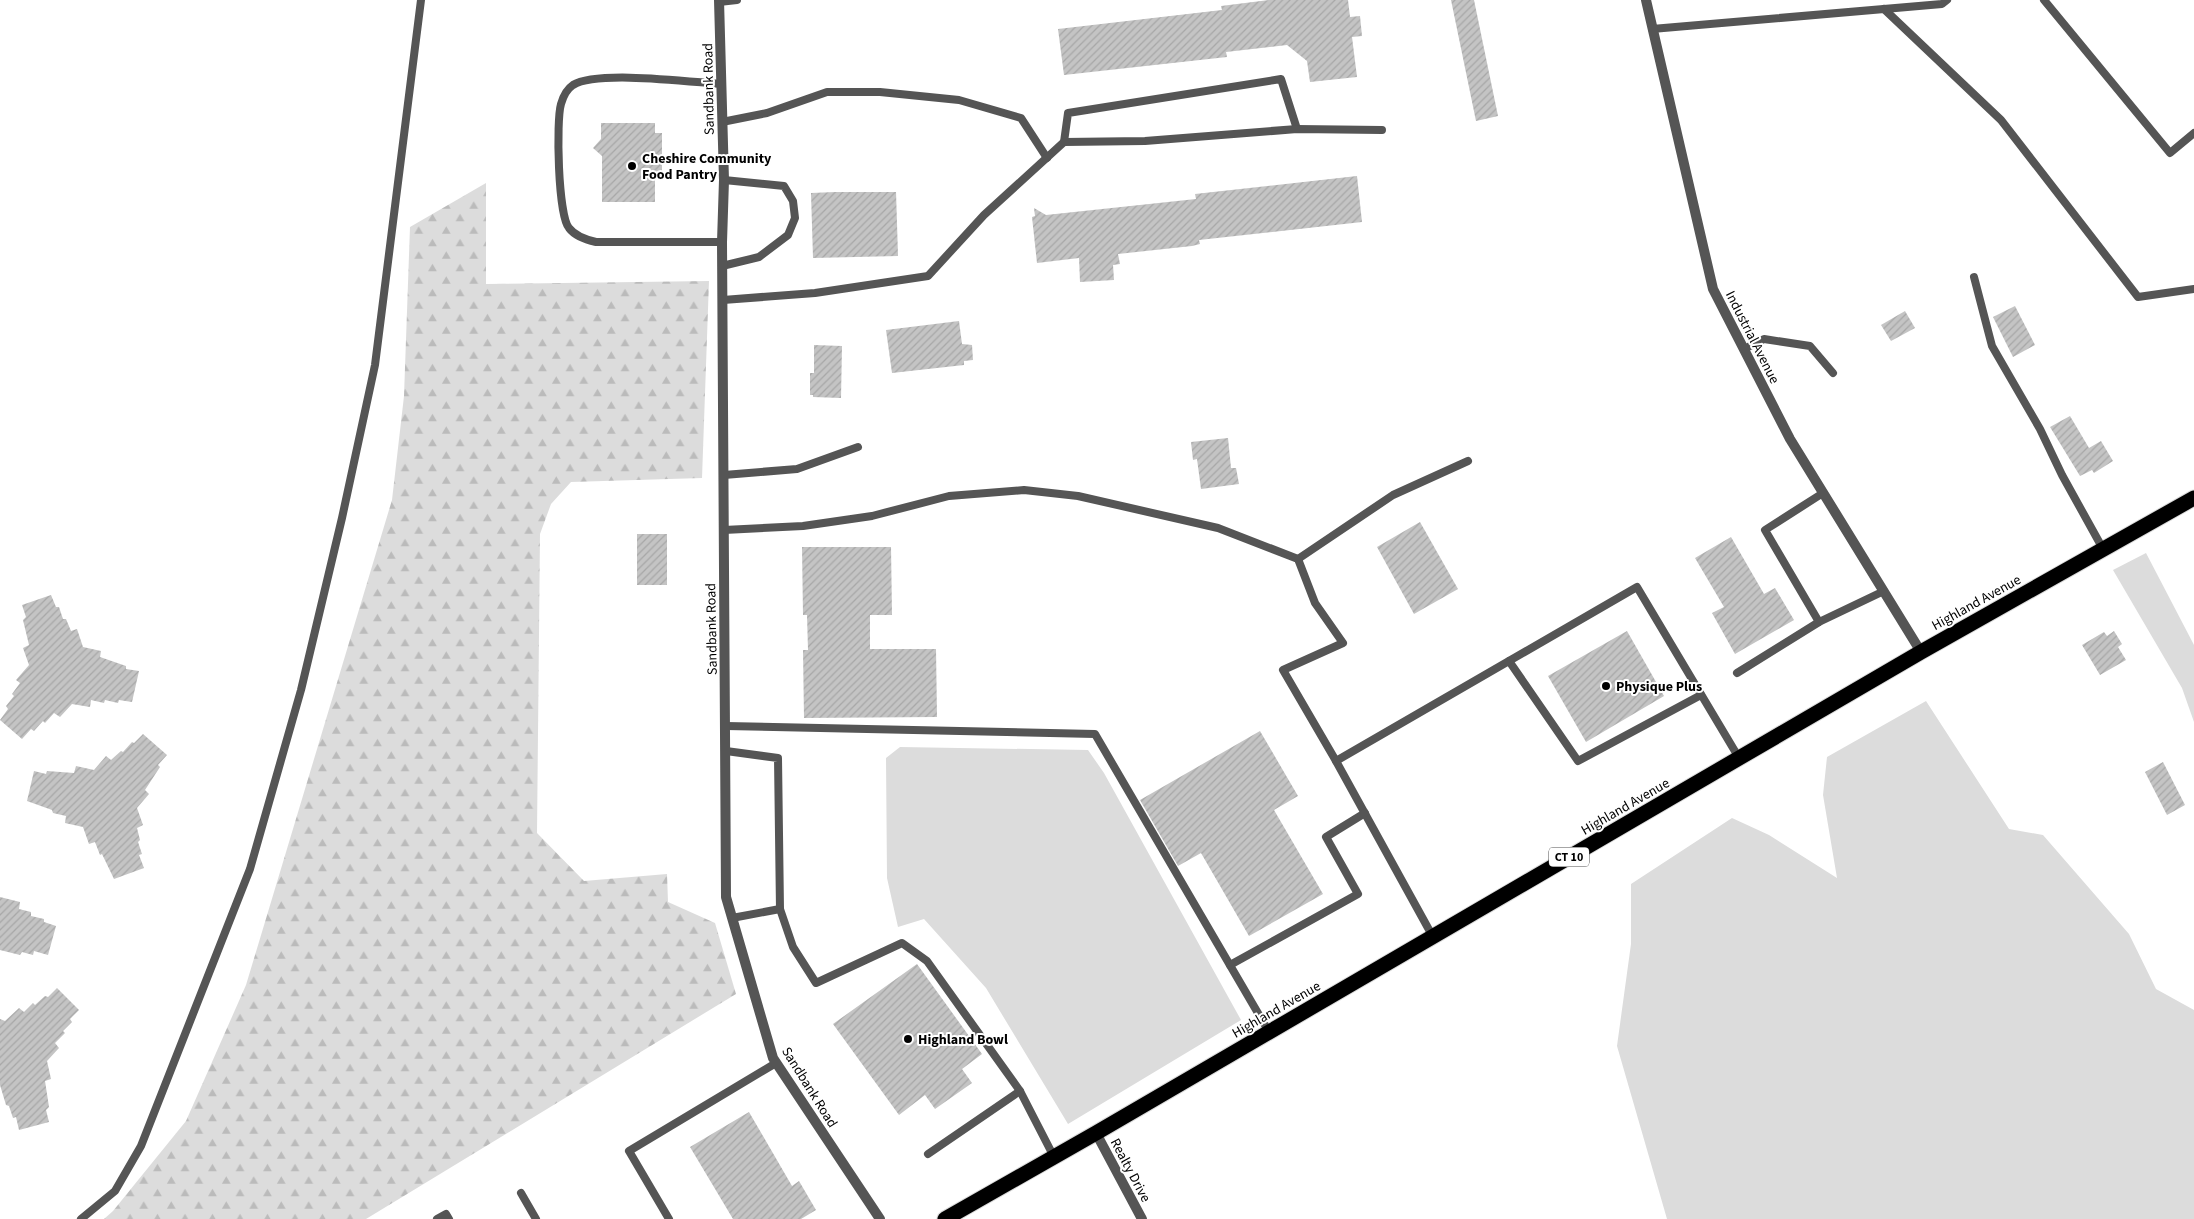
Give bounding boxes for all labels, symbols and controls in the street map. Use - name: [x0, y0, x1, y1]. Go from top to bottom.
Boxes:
- street label: Sandbank Road: [698, 43, 720, 135]
- place label: Cheshire Community Food Pantry: [642, 149, 772, 185]
- marker: Cheshire Community Food Pantry: [626, 160, 638, 172]
- street label: Industrial Avenue: [1720, 288, 1784, 387]
- street label: Highland Avenue: [1928, 570, 2025, 636]
- street label: Sandbank Road: [701, 583, 723, 675]
- place label: Physique Plus: [1616, 677, 1702, 697]
- marker: Physique Plus: [1600, 680, 1612, 692]
- street label: Highland Avenue: [1578, 773, 1674, 840]
- road number: CT 10: [1549, 848, 1589, 866]
- street label: Highland Avenue: [1229, 976, 1325, 1043]
- place label: Highland Bowl: [918, 1030, 1008, 1050]
- marker: Highland Bowl: [902, 1033, 914, 1045]
- street label: Sandbank Road: [776, 1043, 842, 1132]
- street label: Realty Drive: [1105, 1135, 1155, 1206]

